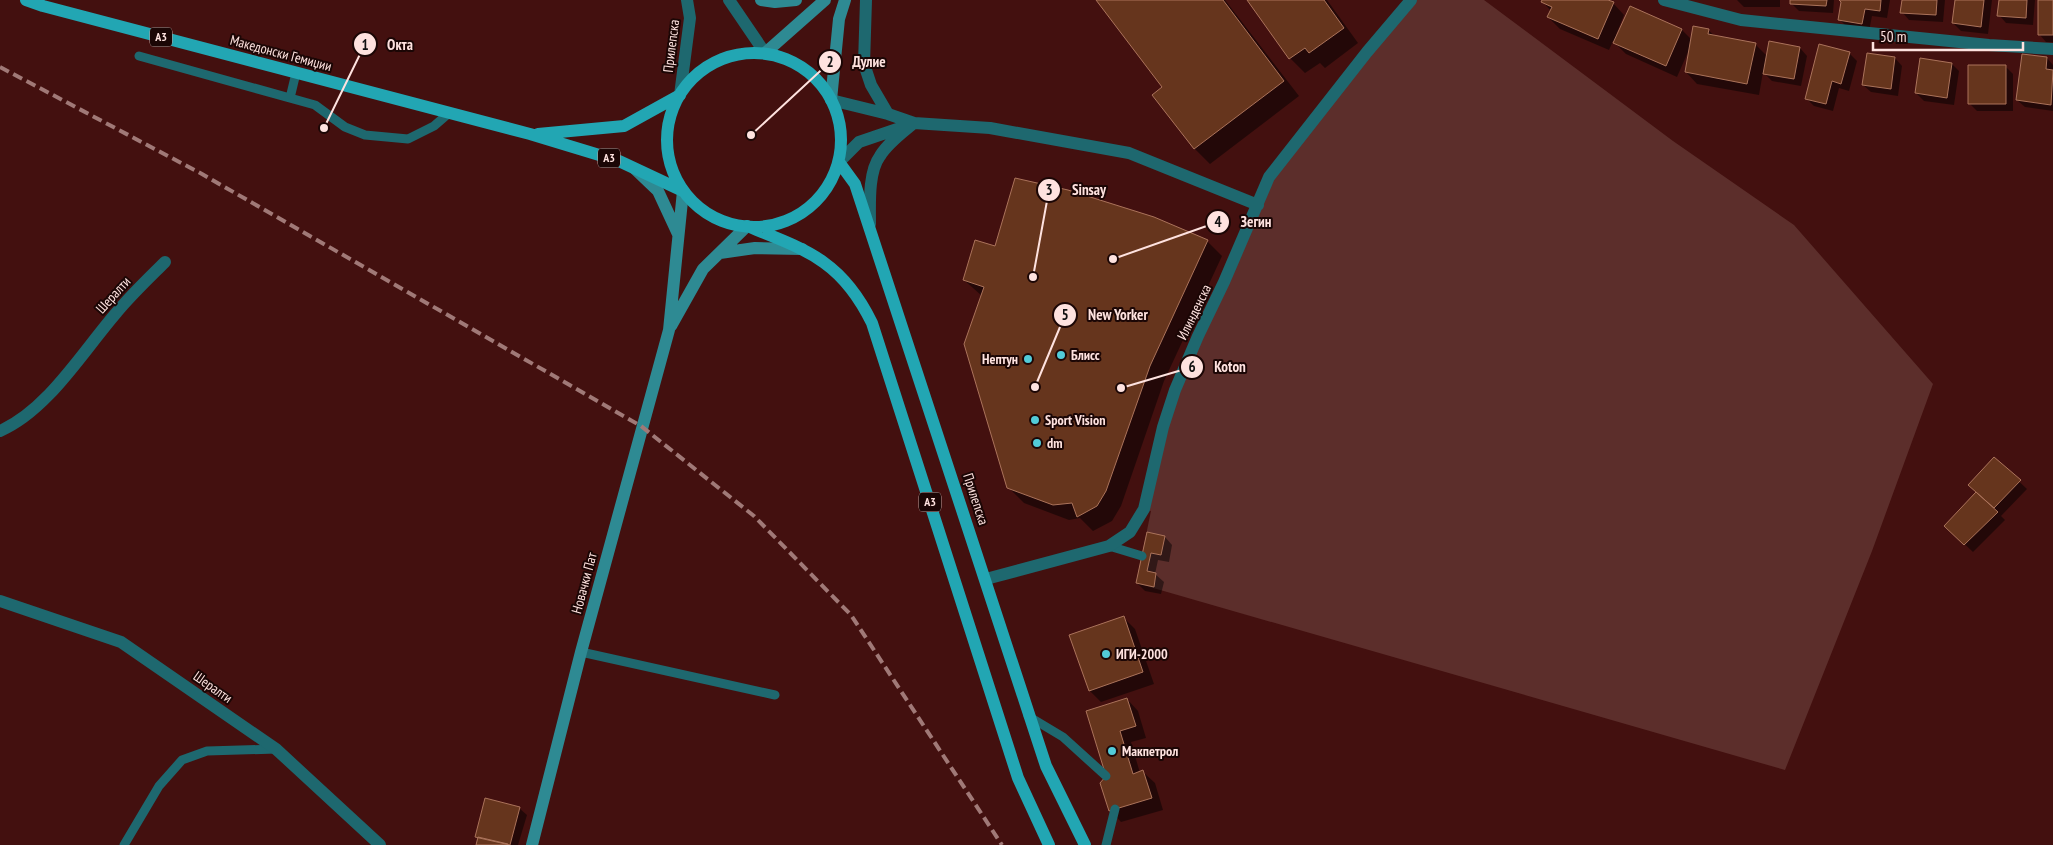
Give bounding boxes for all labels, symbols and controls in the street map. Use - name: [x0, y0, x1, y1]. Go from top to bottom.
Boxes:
- street label: Прилепска: [659, 19, 683, 73]
- scale bar: [1873, 20, 2023, 52]
- text: 50 m: [1880, 27, 1906, 46]
- road number: A3: [150, 28, 172, 46]
- callout: Окта: [352, 29, 423, 59]
- street label: Македонски Гемиџии: [228, 31, 334, 75]
- text: 1: [361, 35, 369, 54]
- text: Окта: [387, 35, 413, 54]
- callout: Дулие: [817, 47, 896, 77]
- text: 2: [826, 52, 834, 71]
- text: Дулие: [852, 52, 886, 71]
- road number: A3: [598, 148, 620, 168]
- callout: Sinsay: [1037, 175, 1116, 205]
- text: 3: [1045, 180, 1053, 199]
- text: Sinsay: [1072, 180, 1107, 199]
- callout: Зегин: [1206, 207, 1282, 237]
- text: 4: [1214, 212, 1222, 231]
- text: Зегин: [1241, 212, 1272, 231]
- street label: Шералти: [92, 273, 134, 317]
- street label: Илинденска: [1173, 281, 1215, 343]
- callout: New Yorker: [1052, 300, 1158, 330]
- text: 5: [1061, 305, 1069, 324]
- text: New Yorker: [1088, 305, 1149, 324]
- place label: Блисс: [1071, 346, 1100, 364]
- marker: Блисс: [1055, 349, 1067, 361]
- place label: Нептун: [982, 350, 1018, 368]
- callout: Koton: [1179, 352, 1256, 382]
- marker: Нептун: [1022, 353, 1034, 365]
- text: 6: [1188, 357, 1196, 376]
- text: Koton: [1214, 357, 1246, 376]
- place label: Sport Vision: [1045, 411, 1105, 429]
- marker: Sport Vision: [1029, 414, 1041, 426]
- place label: dm: [1047, 434, 1063, 452]
- marker: dm: [1031, 437, 1043, 449]
- street label: Прилепска: [959, 471, 993, 527]
- road number: A3: [919, 492, 941, 512]
- street label: Новачки Пат: [567, 550, 601, 615]
- place label: ИГИ-2000: [1116, 645, 1168, 663]
- marker: ИГИ-2000: [1100, 648, 1112, 660]
- street label: Шералти: [190, 667, 236, 707]
- place label: Макпетрол: [1122, 742, 1178, 760]
- marker: Макпетрол: [1106, 745, 1118, 757]

